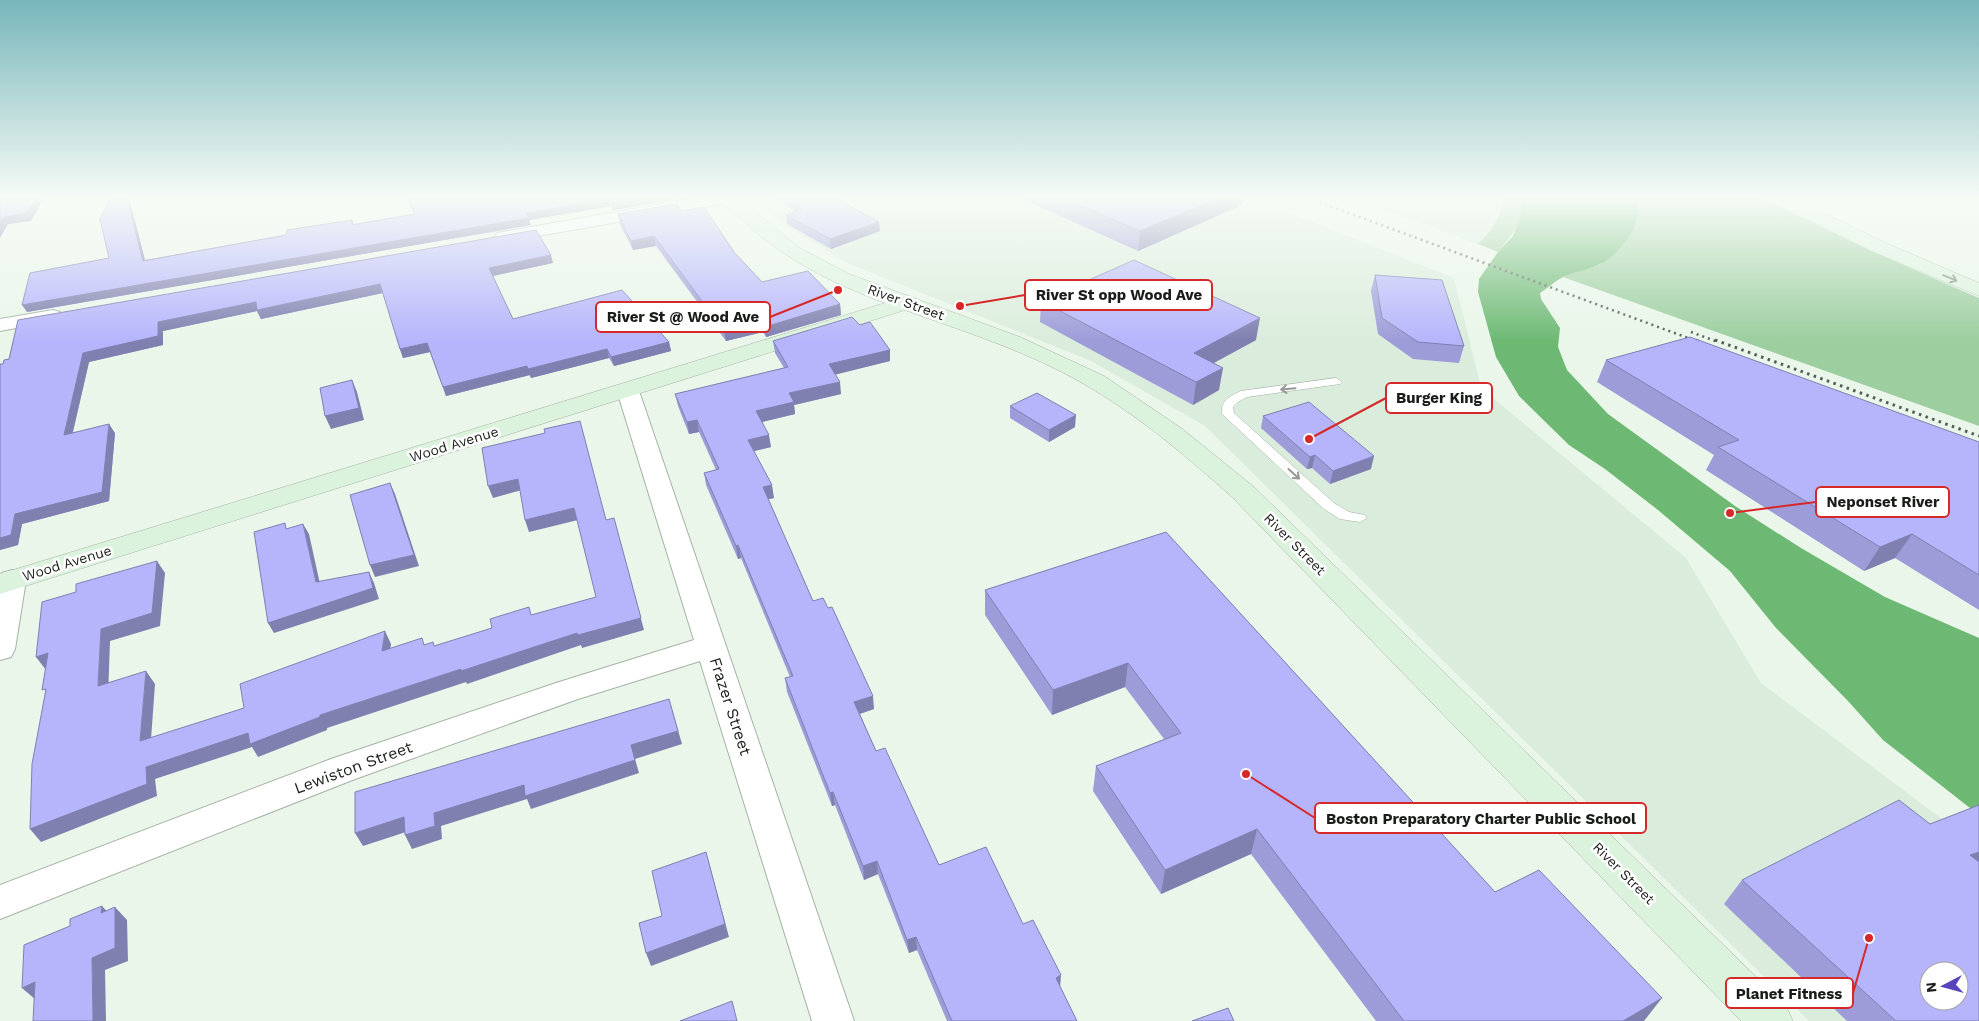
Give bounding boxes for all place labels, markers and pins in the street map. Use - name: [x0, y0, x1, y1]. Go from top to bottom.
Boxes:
- callout: River St opp Wood Ave: [1025, 280, 1212, 310]
- callout: River St @ Wood Ave: [596, 302, 770, 332]
- callout: Burger King: [1386, 383, 1492, 413]
- callout: Neponset River: [1816, 487, 1949, 517]
- callout: Boston Preparatory Charter Public School: [1315, 803, 1646, 833]
- callout: Planet Fitness: [1726, 978, 1853, 1008]

